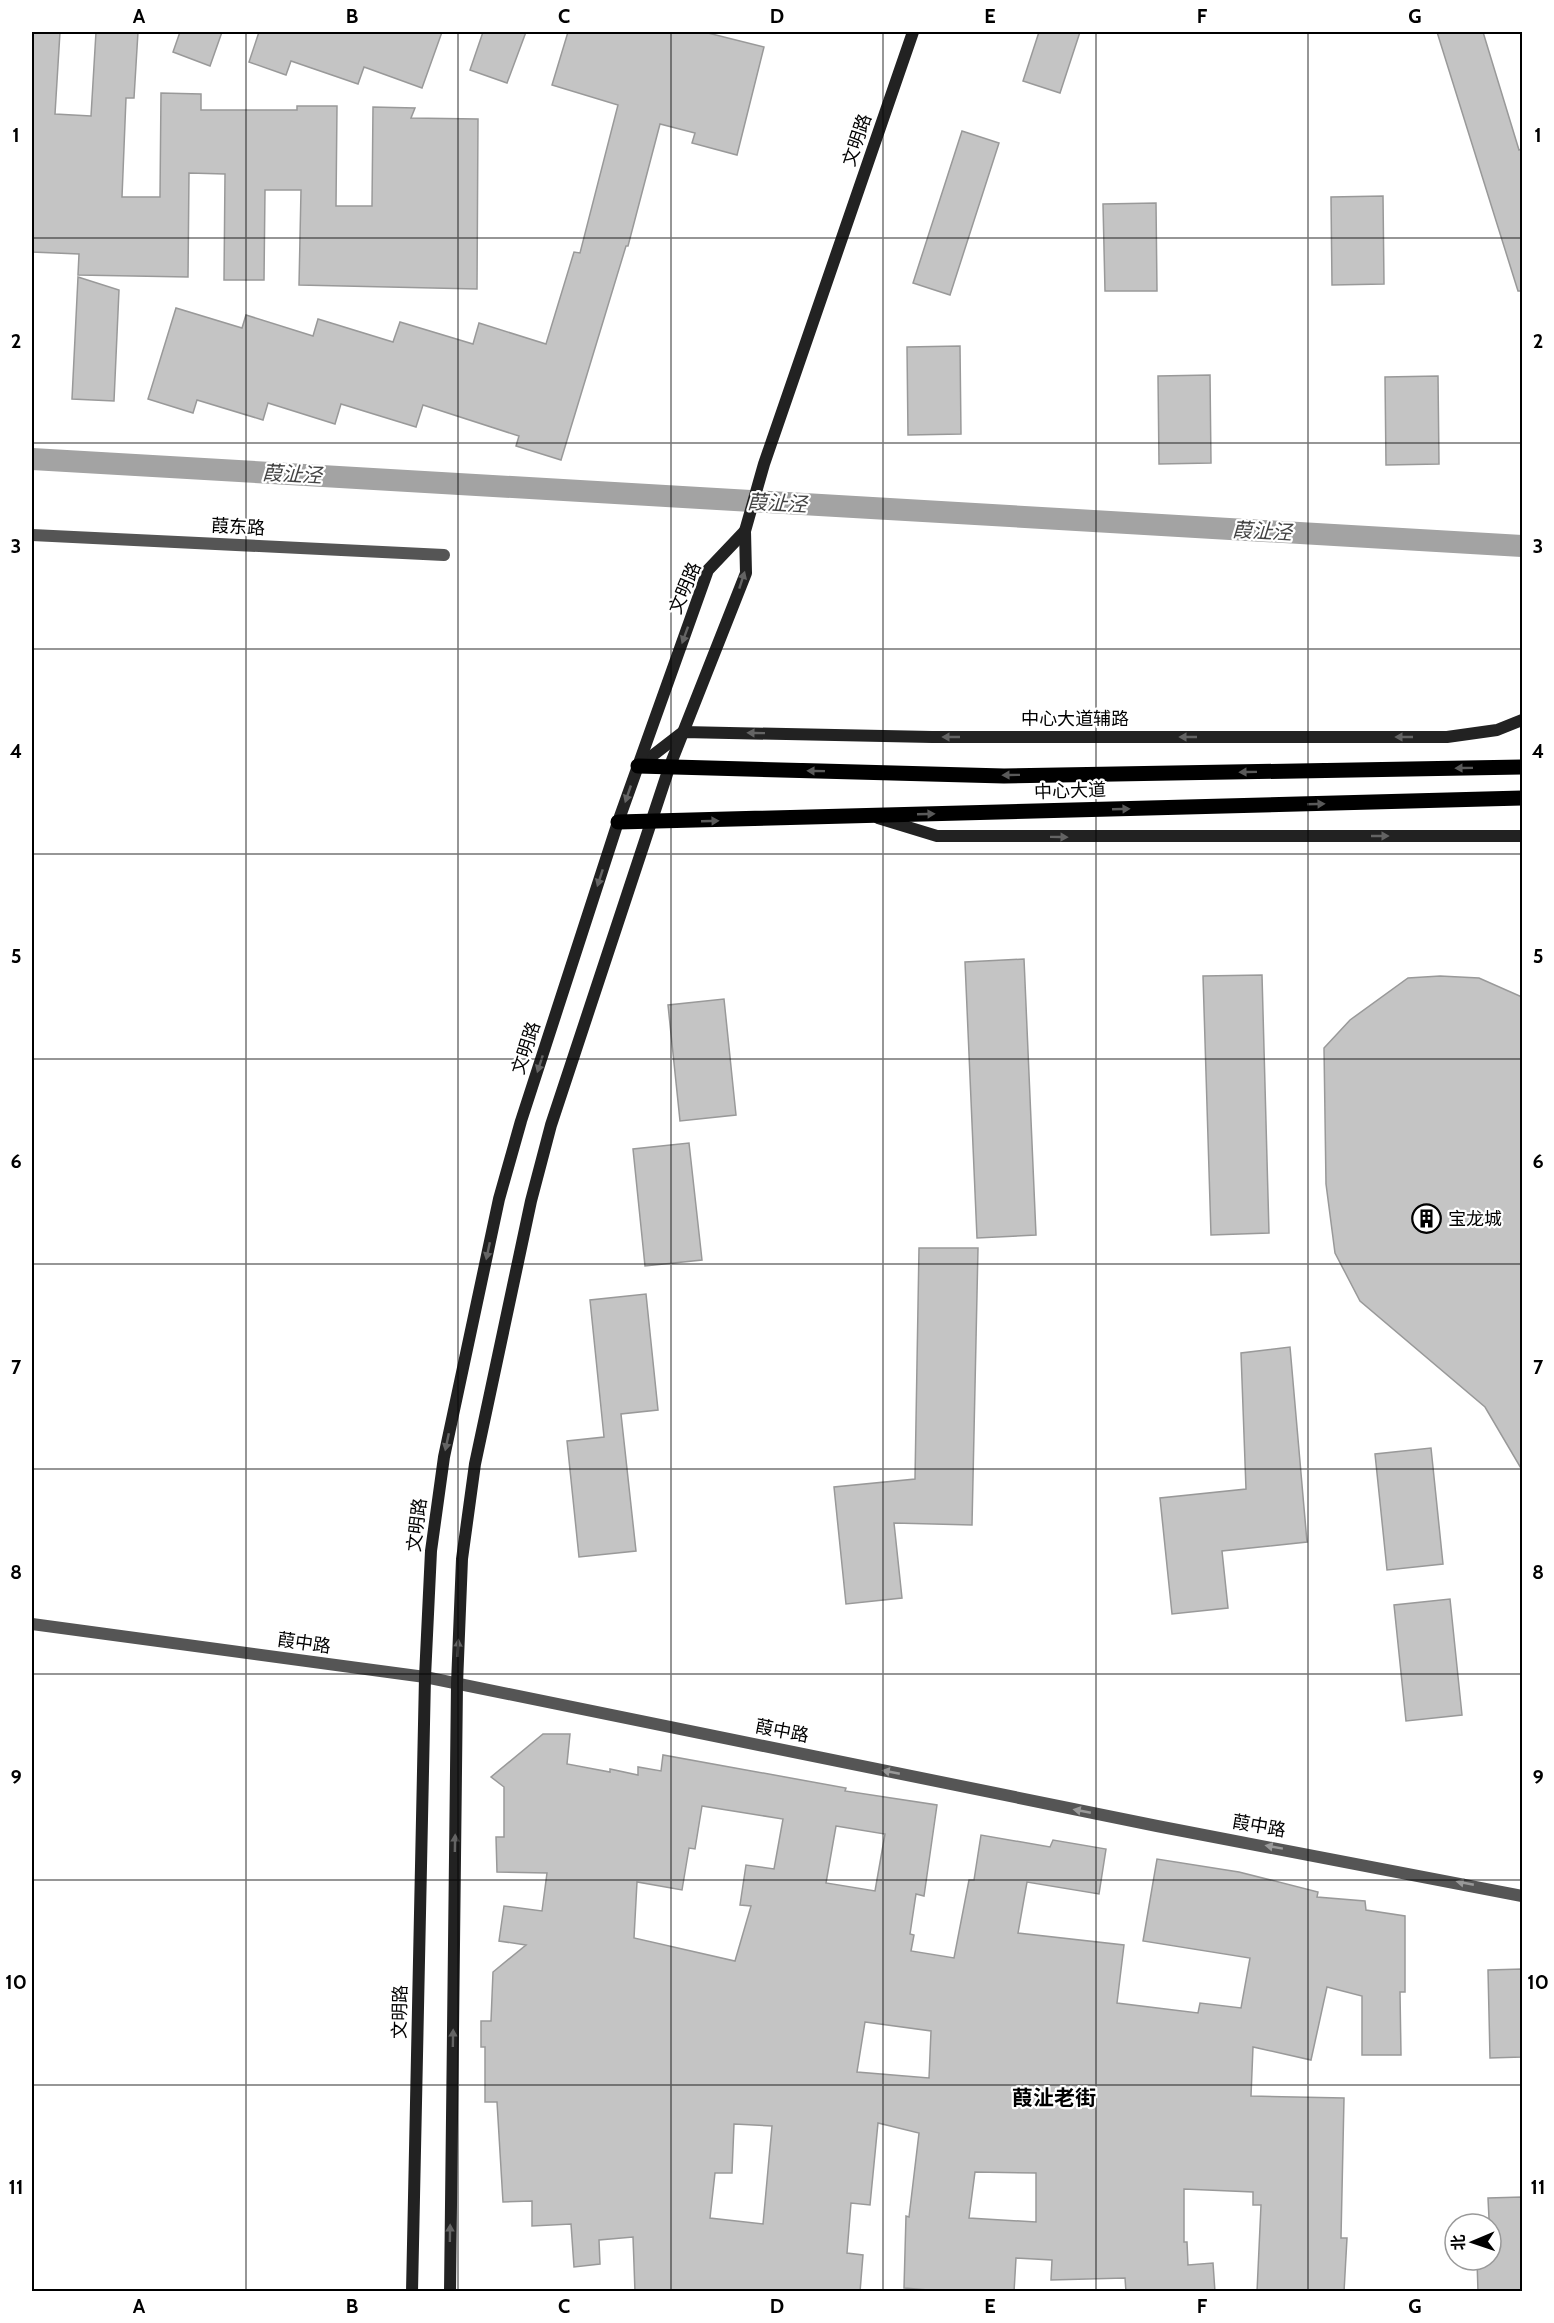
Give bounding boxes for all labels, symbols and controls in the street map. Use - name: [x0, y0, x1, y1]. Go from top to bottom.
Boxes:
- text: A: [133, 4, 146, 28]
- text: B: [346, 4, 358, 28]
- text: C: [558, 4, 570, 28]
- text: D: [770, 4, 784, 28]
- text: E: [984, 4, 996, 28]
- text: F: [1197, 4, 1208, 28]
- text: G: [1408, 4, 1422, 28]
- street label: 文明路: [838, 111, 876, 169]
- text: 1: [12, 123, 20, 147]
- text: 1: [1534, 123, 1542, 147]
- text: 2: [11, 329, 21, 353]
- text: 2: [1533, 329, 1543, 353]
- water label: 葭沚泾: [261, 460, 325, 488]
- water label: 葭沚泾: [746, 489, 810, 517]
- street label: 葭东路: [210, 515, 266, 539]
- water label: 葭沚泾: [1231, 517, 1295, 545]
- text: 3: [11, 534, 21, 558]
- text: 3: [1533, 534, 1543, 558]
- street label: 文明路: [664, 559, 706, 617]
- one-way arrow: [738, 571, 748, 589]
- one-way arrow: [680, 626, 690, 644]
- street label: 中心大道辅路: [1021, 708, 1129, 730]
- one-way arrow: [746, 729, 765, 738]
- one-way arrow: [941, 732, 960, 742]
- one-way arrow: [1178, 732, 1197, 742]
- one-way arrow: [1394, 732, 1413, 742]
- text: 4: [10, 739, 22, 763]
- text: 4: [1532, 739, 1544, 763]
- one-way arrow: [1455, 763, 1474, 773]
- one-way arrow: [807, 767, 826, 776]
- one-way arrow: [1239, 767, 1258, 776]
- one-way arrow: [1002, 770, 1021, 780]
- street label: 中心大道: [1034, 779, 1106, 803]
- one-way arrow: [622, 785, 632, 803]
- one-way arrow: [1306, 799, 1325, 808]
- one-way arrow: [1111, 804, 1130, 813]
- one-way arrow: [917, 809, 936, 819]
- one-way arrow: [701, 817, 720, 826]
- one-way arrow: [1370, 831, 1389, 841]
- one-way arrow: [1049, 832, 1068, 842]
- one-way arrow: [595, 869, 604, 887]
- text: 5: [11, 944, 21, 968]
- text: 5: [1533, 944, 1543, 968]
- street label: 文明路: [507, 1019, 545, 1077]
- one-way arrow: [535, 1055, 544, 1073]
- text: 6: [10, 1149, 22, 1173]
- text: 6: [1532, 1149, 1544, 1173]
- building icon: 宝龙城: [1411, 1203, 1443, 1235]
- place label: 宝龙城: [1448, 1208, 1502, 1230]
- one-way arrow: [482, 1242, 492, 1261]
- text: 7: [11, 1355, 22, 1379]
- text: 7: [1533, 1355, 1544, 1379]
- one-way arrow: [442, 1433, 451, 1452]
- street label: 文明路: [403, 1497, 431, 1553]
- text: 8: [10, 1560, 22, 1584]
- text: 8: [1532, 1560, 1544, 1584]
- street label: 葭中路: [276, 1628, 332, 1658]
- one-way arrow: [454, 1639, 463, 1658]
- street label: 葭中路: [753, 1715, 811, 1747]
- text: 9: [10, 1765, 22, 1789]
- text: 9: [1532, 1765, 1544, 1789]
- one-way arrow: [881, 1767, 900, 1776]
- one-way arrow: [1072, 1806, 1091, 1815]
- street label: 葭中路: [1231, 1810, 1287, 1842]
- one-way arrow: [450, 1834, 460, 1853]
- one-way arrow: [1264, 1843, 1283, 1852]
- one-way arrow: [1456, 1878, 1475, 1887]
- text: 10: [5, 1970, 27, 1994]
- text: 10: [1527, 1970, 1549, 1994]
- street label: 文明路: [389, 1985, 411, 2039]
- one-way arrow: [448, 2029, 457, 2048]
- district label: 葭沚老街: [1012, 2085, 1096, 2110]
- text: 11: [9, 2175, 23, 2199]
- text: 11: [1531, 2175, 1545, 2199]
- north arrow: [1443, 2212, 1503, 2272]
- one-way arrow: [445, 2224, 455, 2243]
- text: 北: [1449, 2234, 1468, 2251]
- text: A: [133, 2294, 146, 2318]
- text: B: [346, 2294, 358, 2318]
- text: C: [558, 2294, 570, 2318]
- text: D: [770, 2294, 784, 2318]
- text: E: [984, 2294, 996, 2318]
- text: F: [1197, 2294, 1208, 2318]
- text: G: [1408, 2294, 1422, 2318]

